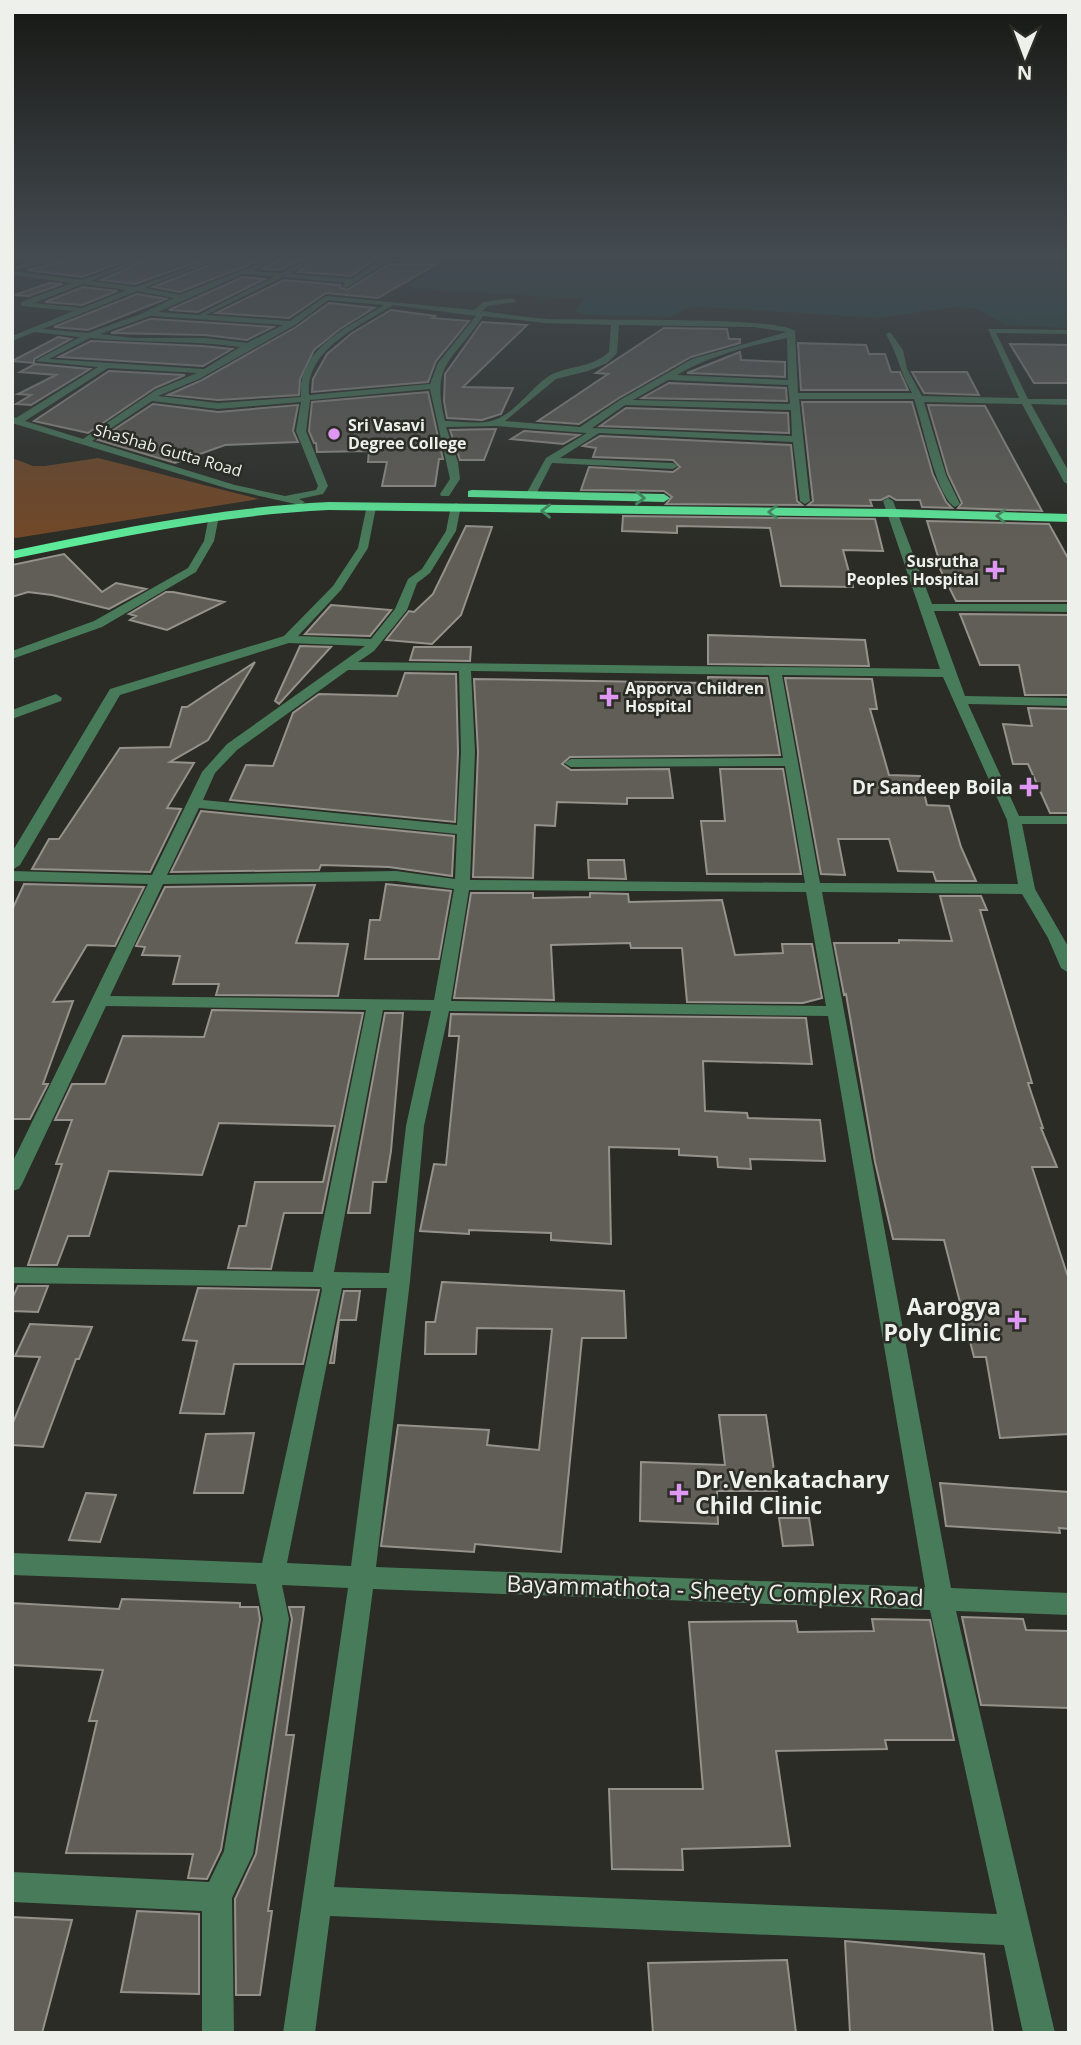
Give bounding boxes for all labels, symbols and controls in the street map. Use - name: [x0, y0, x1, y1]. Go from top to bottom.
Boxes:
- north arrow: [990, 21, 1060, 91]
- text: N: [1017, 60, 1033, 86]
- place label: Sri Vasavi Degree College: [348, 414, 466, 454]
- street label: ShaShab Gutta Road: [91, 418, 245, 482]
- marker: Sri Vasavi Degree College: [326, 426, 342, 442]
- one-way arrow: [634, 490, 645, 505]
- one-way arrow: [540, 503, 551, 518]
- one-way arrow: [767, 504, 778, 520]
- one-way arrow: [995, 508, 1005, 524]
- place label: Susrutha Peoples Hospital: [846, 550, 979, 590]
- marker: Susrutha Peoples Hospital: [985, 560, 1005, 580]
- place label: Apporva Children Hospital: [625, 677, 764, 717]
- marker: Apporva Children Hospital: [599, 687, 619, 707]
- place label: Dr Sandeep Boila: [852, 774, 1013, 800]
- marker: Dr Sandeep Boila: [1019, 777, 1039, 797]
- place label: Aarogya Poly Clinic: [884, 1290, 1001, 1348]
- marker: Aarogya Poly Clinic: [1007, 1310, 1027, 1330]
- place label: Dr.Venkatachary Child Clinic: [695, 1463, 890, 1521]
- marker: Dr.Venkatachary Child Clinic: [669, 1483, 689, 1503]
- street label: Bayammathota - Sheety Complex Road: [506, 1567, 924, 1613]

